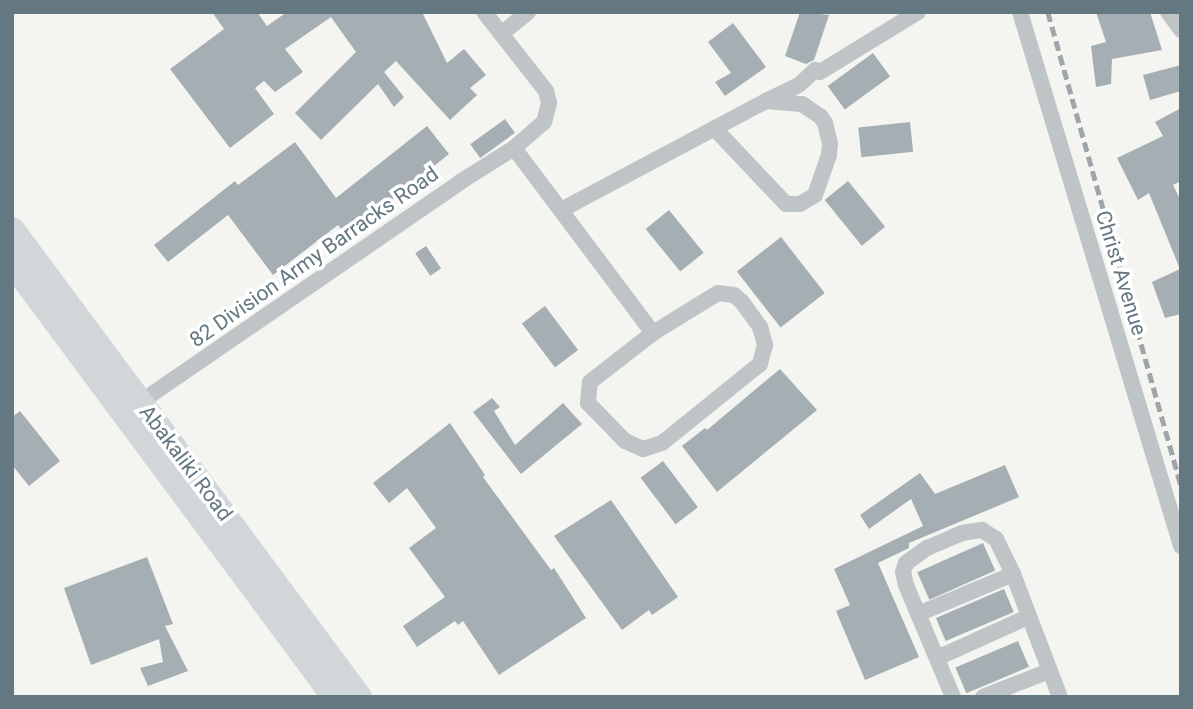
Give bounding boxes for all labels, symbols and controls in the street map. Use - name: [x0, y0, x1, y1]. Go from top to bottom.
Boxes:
- street label: 82 Division Army Barracks Road: [185, 161, 443, 353]
- street label: Christ Avenue: [1090, 208, 1152, 338]
- street label: Abakaliki Road: [134, 400, 238, 526]

